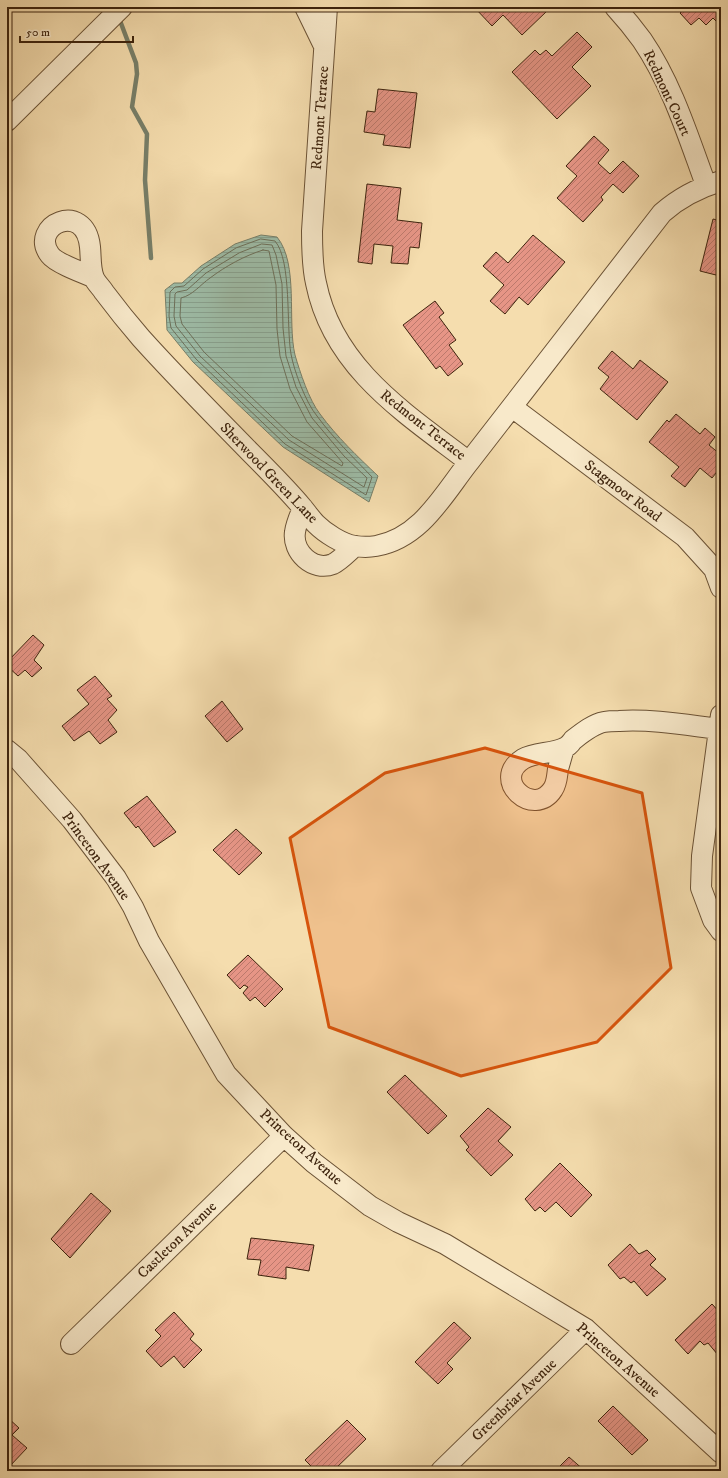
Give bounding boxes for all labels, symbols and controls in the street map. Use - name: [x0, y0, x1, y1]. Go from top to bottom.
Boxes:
- scale bar: [20, 18, 133, 44]
- text: 50 m: [26, 25, 50, 40]
- street label: Redmont Court: [639, 47, 695, 139]
- street label: Redmont Terrace: [307, 65, 333, 171]
- street label: Redmont Terrace: [376, 385, 470, 465]
- street label: Sherwood Green Lane: [216, 418, 322, 528]
- street label: Stagmoor Road: [581, 456, 666, 527]
- street label: Princeton Avenue: [57, 808, 135, 904]
- street label: Princeton Avenue: [256, 1105, 346, 1189]
- street label: Castleton Avenue: [133, 1197, 221, 1283]
- street label: Princeton Avenue: [572, 1318, 664, 1402]
- street label: Greenbriar Avenue: [467, 1355, 561, 1445]

